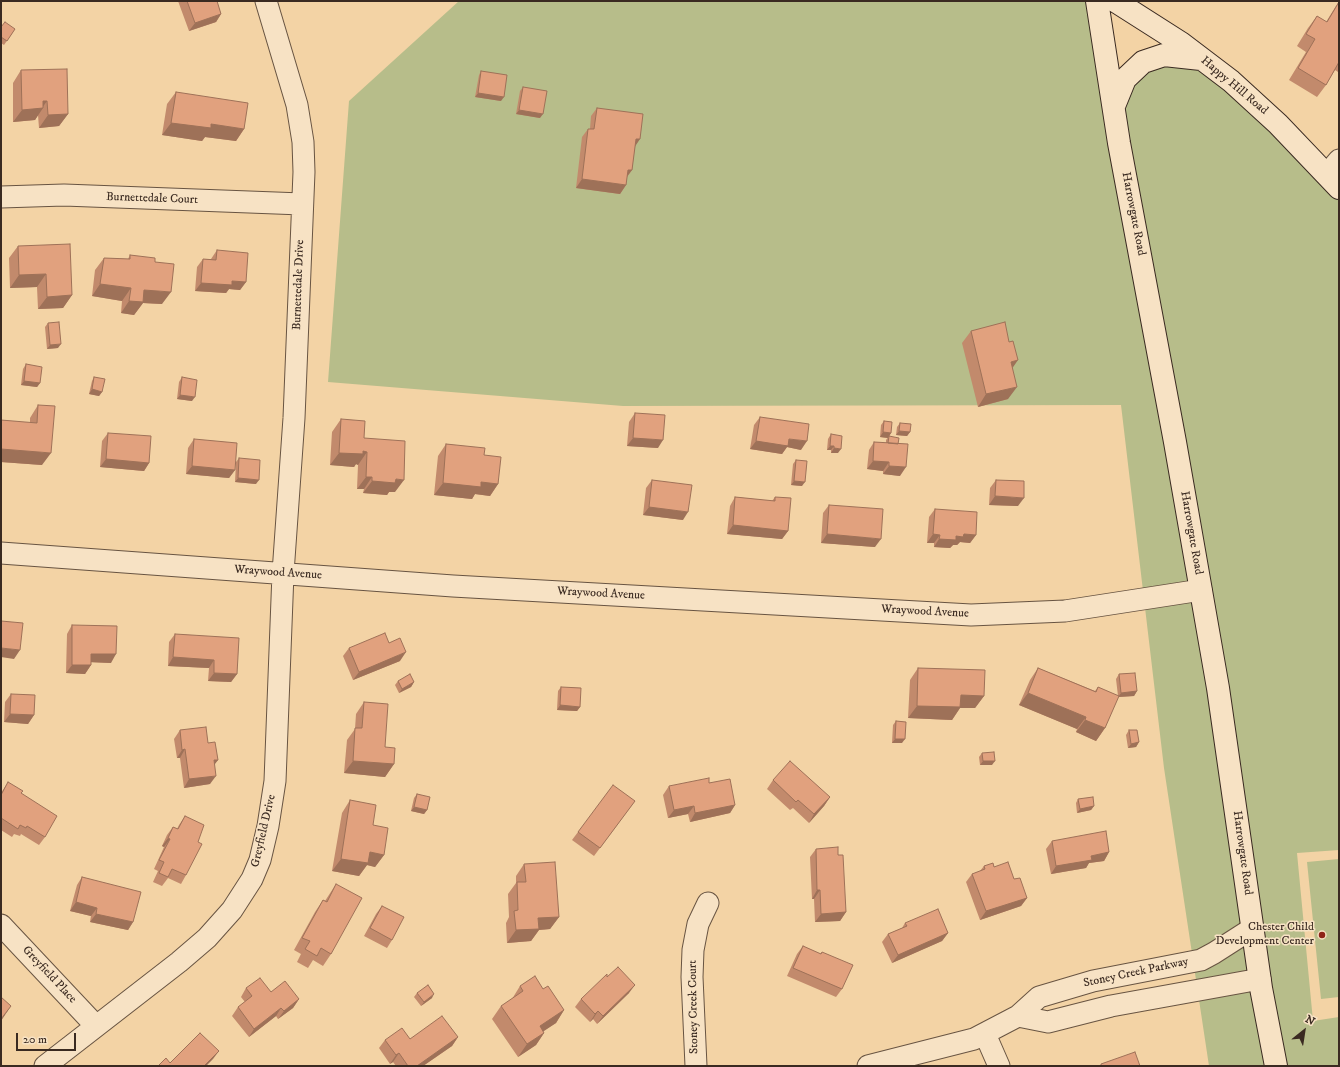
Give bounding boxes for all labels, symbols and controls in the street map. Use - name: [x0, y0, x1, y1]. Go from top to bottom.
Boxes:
- street label: Happy Hill Road: [1197, 54, 1271, 118]
- street label: Harrowgate Road: [1118, 171, 1148, 257]
- street label: Burnettedale Court: [106, 190, 198, 208]
- street label: Burnettedale Drive: [290, 239, 308, 331]
- street label: Harrowgate Road: [1177, 490, 1205, 576]
- street label: Wraywood Avenue: [234, 563, 322, 583]
- street label: Wraywood Avenue: [557, 585, 645, 603]
- street label: Wraywood Avenue: [881, 603, 969, 621]
- street label: Greyfield Drive: [249, 793, 279, 869]
- street label: Harrowgate Road: [1229, 810, 1255, 896]
- place label: Chester Child Development Center: [1215, 921, 1314, 949]
- marker: Chester Child Development Center: [1317, 930, 1327, 940]
- street label: Greyfield Place: [19, 943, 79, 1007]
- street label: Stoney Creek Parkway: [1082, 955, 1190, 991]
- street label: Stoney Creek Court: [686, 960, 702, 1054]
- north arrow: [1284, 1011, 1324, 1051]
- text: N: [1303, 1012, 1317, 1029]
- scale bar: [18, 1025, 78, 1051]
- text: 20 m: [23, 1032, 47, 1047]

